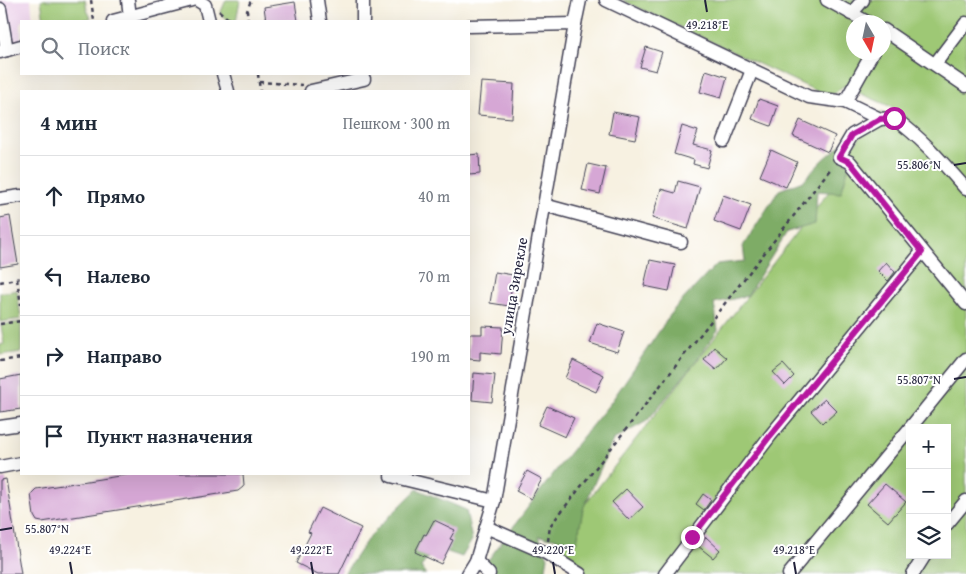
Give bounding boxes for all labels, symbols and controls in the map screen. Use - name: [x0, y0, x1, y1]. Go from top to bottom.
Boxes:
- north arrow: [846, 15, 891, 60]
- text: 49.218°E: [686, 16, 728, 33]
- search box: [20, 20, 470, 75]
- icon: search: [38, 34, 66, 62]
- text: Поиск: [78, 34, 130, 62]
- text: 4 мин: [40, 107, 97, 138]
- route start: [883, 107, 906, 130]
- text: Пешком · 300 m: [343, 111, 450, 135]
- text: 55.806°N: [897, 156, 941, 173]
- icon: ahead: [40, 182, 68, 210]
- text: Прямо: [87, 182, 145, 210]
- text: 40 m: [418, 184, 450, 208]
- street label: улица Зирекле: [494, 235, 532, 337]
- icon: left: [40, 262, 68, 290]
- text: Налево: [87, 262, 150, 290]
- text: 70 m: [418, 264, 450, 288]
- icon: right: [40, 342, 68, 370]
- text: Направо: [87, 342, 162, 370]
- text: 190 m: [410, 344, 450, 368]
- text: 55.807°N: [897, 371, 941, 388]
- icon: arrive: [40, 422, 68, 450]
- text: Пункт назначения: [87, 422, 253, 450]
- map controls: [906, 424, 951, 559]
- button: +: [906, 424, 951, 469]
- button: −: [906, 469, 951, 514]
- button: layers: [906, 514, 951, 559]
- text: 55.807°N: [25, 520, 69, 537]
- route end: [681, 526, 704, 549]
- text: 49.224°E: [49, 541, 91, 558]
- text: 49.222°E: [290, 541, 332, 558]
- text: 49.220°E: [532, 541, 574, 558]
- text: 49.218°E: [773, 541, 815, 558]

